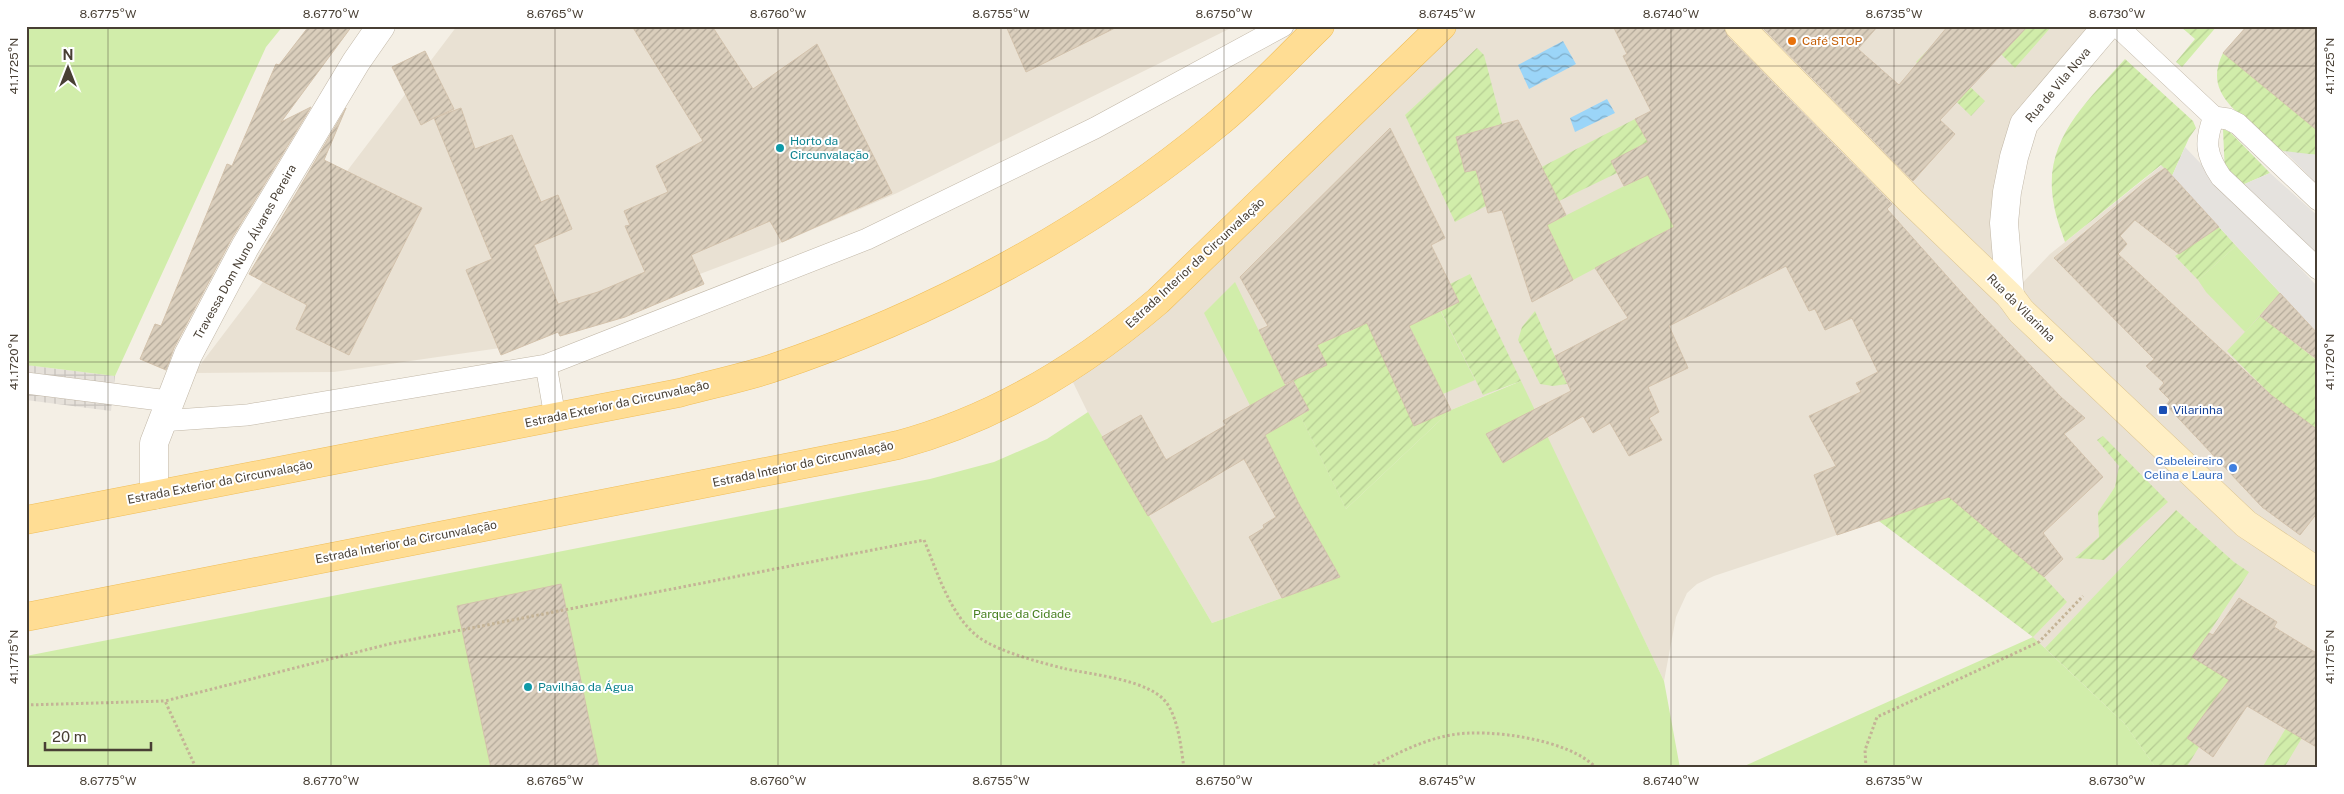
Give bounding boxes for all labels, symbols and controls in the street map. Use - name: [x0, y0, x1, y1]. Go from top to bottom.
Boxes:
- text: 8.6775°W: [80, 7, 137, 21]
- text: 8.6770°W: [303, 7, 360, 21]
- text: 8.6765°W: [527, 7, 584, 21]
- text: 8.6760°W: [750, 7, 807, 21]
- text: 8.6755°W: [972, 7, 1030, 21]
- text: 8.6750°W: [1196, 7, 1253, 21]
- text: 8.6745°W: [1419, 7, 1476, 21]
- text: 8.6740°W: [1643, 7, 1700, 21]
- text: 8.6735°W: [1866, 7, 1923, 21]
- text: 8.6730°W: [2089, 7, 2146, 21]
- place label: Café STOP: [1802, 34, 1863, 48]
- marker: Café STOP: [1786, 35, 1798, 47]
- text: 41.1725°N: [7, 38, 21, 94]
- text: 41.1725°N: [2323, 38, 2337, 94]
- north arrow: [42, 42, 92, 92]
- street label: Rua de Vila Nova: [2023, 45, 2093, 125]
- text: N: [63, 47, 73, 63]
- place label: Horto da Circunvalação: [790, 134, 869, 162]
- marker: Horto da Circunvalação: [774, 142, 786, 154]
- street label: Travessa Dom Nuno Álvares Pereira: [191, 162, 299, 342]
- street label: Estrada Interior da Circunvalação: [1123, 195, 1267, 331]
- street label: Rua da Vilarinha: [1984, 271, 2058, 345]
- text: 41.1720°N: [7, 334, 21, 390]
- text: 41.1720°N: [2323, 334, 2337, 390]
- street label: Estrada Exterior da Circunvalação: [523, 378, 711, 430]
- place label: Vilarinha: [2173, 403, 2223, 417]
- marker: Vilarinha: [2157, 404, 2169, 416]
- street label: Estrada Interior da Circunvalação: [711, 438, 895, 490]
- place label: Cabeleireiro Celina e Laura: [2144, 454, 2223, 482]
- street label: Estrada Exterior da Circunvalação: [126, 457, 314, 507]
- marker: Cabeleireiro Celina e Laura: [2227, 462, 2239, 474]
- street label: Estrada Interior da Circunvalação: [314, 517, 498, 566]
- park label: Parque da Cidade: [973, 607, 1071, 621]
- text: 41.1715°N: [7, 630, 21, 684]
- text: 41.1715°N: [2323, 630, 2337, 684]
- place label: Pavilhão da Água: [538, 680, 634, 694]
- marker: Pavilhão da Água: [522, 681, 534, 693]
- scale bar: [45, 719, 151, 751]
- text: 20 m: [52, 728, 87, 745]
- text: 8.6775°W: [80, 774, 137, 788]
- text: 8.6770°W: [303, 774, 360, 788]
- text: 8.6765°W: [527, 774, 584, 788]
- text: 8.6760°W: [750, 774, 807, 788]
- text: 8.6755°W: [972, 774, 1030, 788]
- text: 8.6750°W: [1196, 774, 1253, 788]
- text: 8.6745°W: [1419, 774, 1476, 788]
- text: 8.6740°W: [1643, 774, 1700, 788]
- text: 8.6735°W: [1866, 774, 1923, 788]
- text: 8.6730°W: [2089, 774, 2146, 788]

